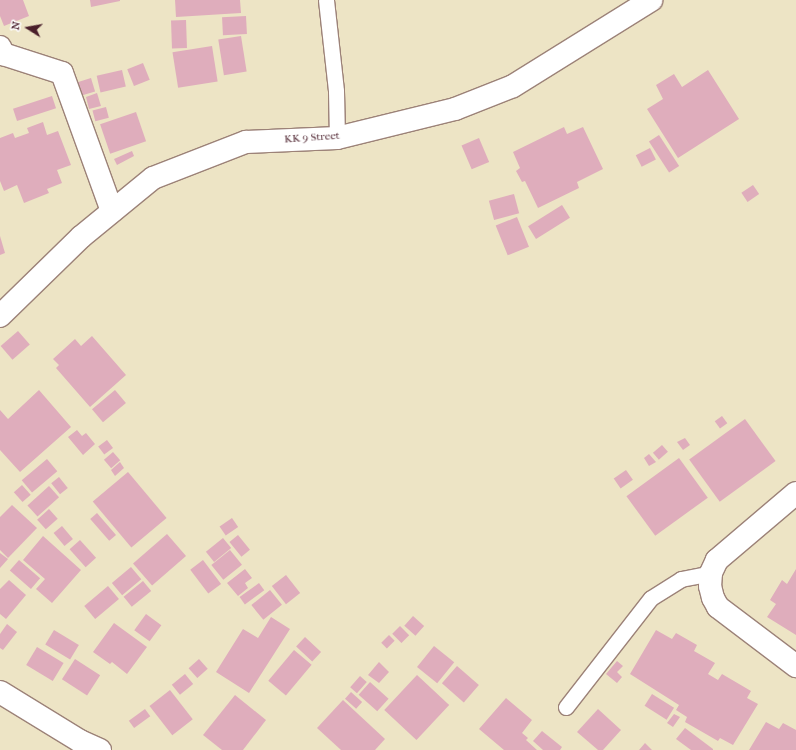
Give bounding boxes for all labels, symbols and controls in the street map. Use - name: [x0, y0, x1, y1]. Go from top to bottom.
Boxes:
- north arrow: [8, 8, 48, 48]
- text: N: [9, 20, 23, 31]
- street label: KK 9 Street: [284, 129, 340, 147]

